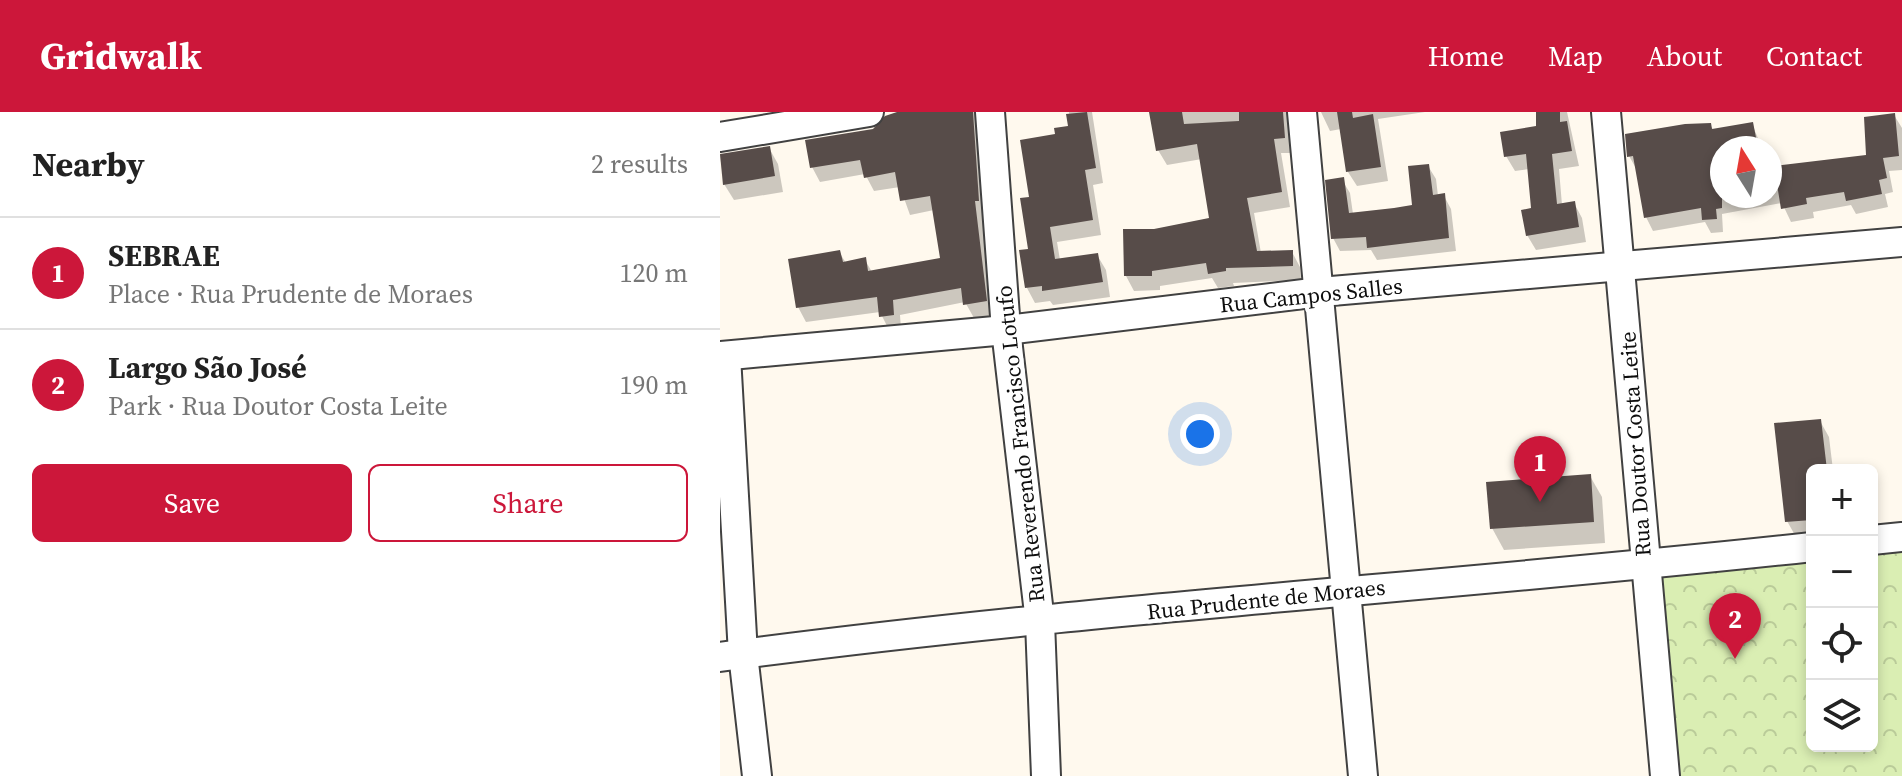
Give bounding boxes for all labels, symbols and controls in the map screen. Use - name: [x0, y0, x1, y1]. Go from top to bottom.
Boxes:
- text: Gridwalk: [40, 30, 202, 82]
- text: Home: [1428, 37, 1504, 75]
- text: Map: [1548, 37, 1603, 75]
- text: About: [1647, 37, 1722, 75]
- text: Contact: [1766, 37, 1862, 75]
- north arrow: [1710, 136, 1782, 208]
- text: Nearby: [32, 141, 145, 187]
- text: 2 results: [591, 146, 688, 182]
- text: SEBRAE: [108, 235, 220, 276]
- text: 1: [51, 255, 65, 291]
- text: 120 m: [620, 255, 688, 291]
- street label: Rua Campos Salles: [1218, 270, 1404, 320]
- text: Place · Rua Prudente de Moraes: [108, 276, 473, 312]
- street label: Rua Reverendo Francisco Lotufo: [988, 284, 1052, 604]
- street label: Rua Doutor Costa Leite: [1612, 331, 1658, 557]
- text: Largo São José: [108, 347, 307, 388]
- text: 2: [51, 367, 65, 403]
- text: 190 m: [620, 367, 688, 403]
- text: Park · Rua Doutor Costa Leite: [108, 388, 448, 424]
- your location: [1180, 414, 1220, 454]
- pin: 1: [1514, 436, 1566, 502]
- button: Save: [32, 464, 352, 542]
- button: Share: [368, 464, 688, 542]
- map controls: [1806, 464, 1878, 752]
- button: +: [1806, 464, 1878, 536]
- button: −: [1806, 536, 1878, 608]
- street label: Rua Prudente de Moraes: [1145, 572, 1387, 626]
- pin: 2: [1709, 593, 1761, 659]
- button: locate: [1806, 608, 1878, 680]
- button: layers: [1806, 680, 1878, 752]

